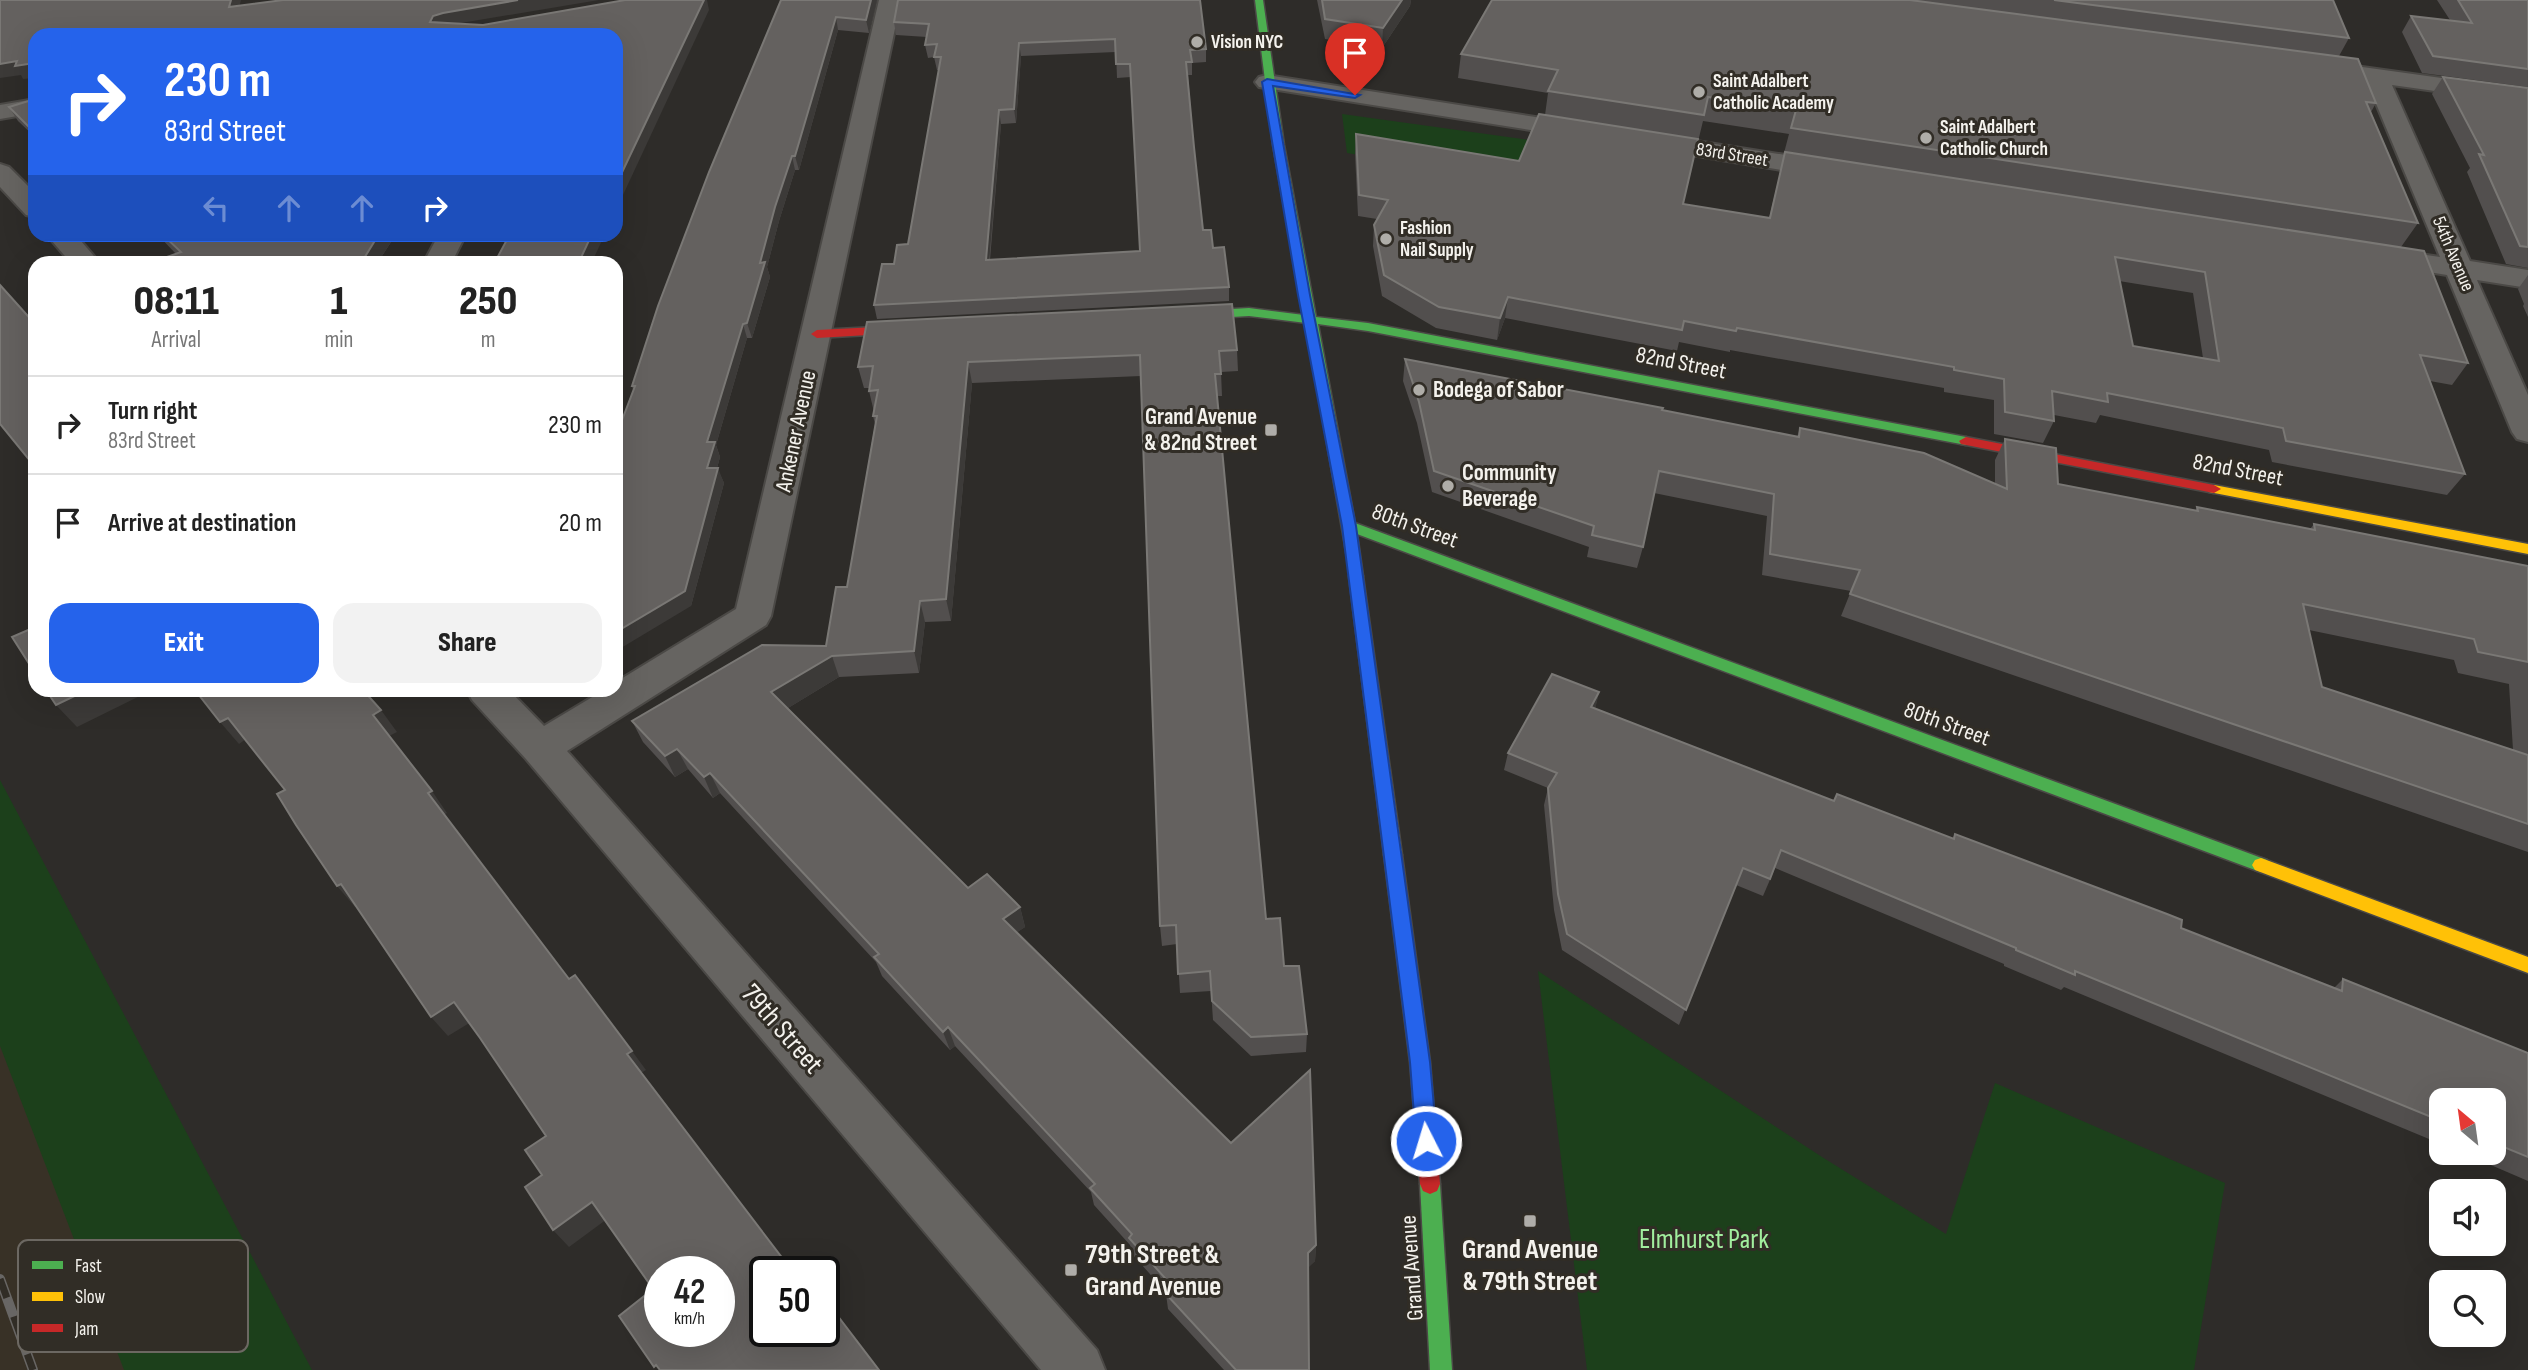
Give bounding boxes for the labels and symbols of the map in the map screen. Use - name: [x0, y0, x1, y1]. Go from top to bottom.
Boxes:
- pin: [1325, 23, 1385, 95]
- place label: Vision NYC: [1211, 31, 1283, 54]
- marker: Vision NYC: [1189, 34, 1205, 50]
- place label: Saint Adalbert Catholic Academy: [1713, 70, 1834, 115]
- marker: Saint Adalbert Catholic Academy: [1691, 84, 1707, 100]
- place label: Saint Adalbert Catholic Church: [1940, 116, 2048, 161]
- marker: Saint Adalbert Catholic Church: [1918, 130, 1934, 146]
- street label: 83rd Street: [1694, 138, 1770, 172]
- street label: 54th Avenue: [2427, 213, 2479, 295]
- place label: Fashion Nail Supply: [1400, 217, 1474, 262]
- marker: Fashion Nail Supply: [1378, 231, 1394, 247]
- street label: 82nd Street: [1633, 341, 1729, 385]
- street label: Ankener Avenue: [769, 368, 823, 495]
- place label: Bodega of Sabor: [1433, 376, 1564, 404]
- marker: Bodega of Sabor: [1411, 382, 1427, 398]
- place label: Grand Avenue & 82nd Street: [1144, 403, 1257, 457]
- marker: Grand Avenue & 82nd Street: [1263, 422, 1279, 438]
- street label: 82nd Street: [2190, 448, 2286, 492]
- place label: Community Beverage: [1462, 459, 1557, 513]
- marker: Community Beverage: [1440, 478, 1456, 494]
- street label: 80th Street: [1368, 498, 1462, 554]
- street label: 80th Street: [1900, 696, 1994, 752]
- street label: 79th Street: [734, 977, 830, 1081]
- north arrow: [2429, 1088, 2506, 1166]
- position arrow: [1389, 1104, 1463, 1178]
- marker: Grand Avenue & 79th Street: [1522, 1213, 1538, 1229]
- street label: Grand Avenue: [1394, 1214, 1430, 1322]
- park label: Elmhurst Park: [1639, 1223, 1769, 1256]
- place label: Grand Avenue & 79th Street: [1462, 1233, 1598, 1298]
- place label: 79th Street & Grand Avenue: [1085, 1238, 1221, 1303]
- legend: [18, 1240, 248, 1352]
- text: Fast: [75, 1255, 102, 1278]
- speed limit sign: 50: [749, 1256, 840, 1347]
- marker: 79th Street & Grand Avenue: [1063, 1262, 1079, 1278]
- text: Slow: [75, 1286, 105, 1309]
- text: Jam: [74, 1318, 98, 1341]

